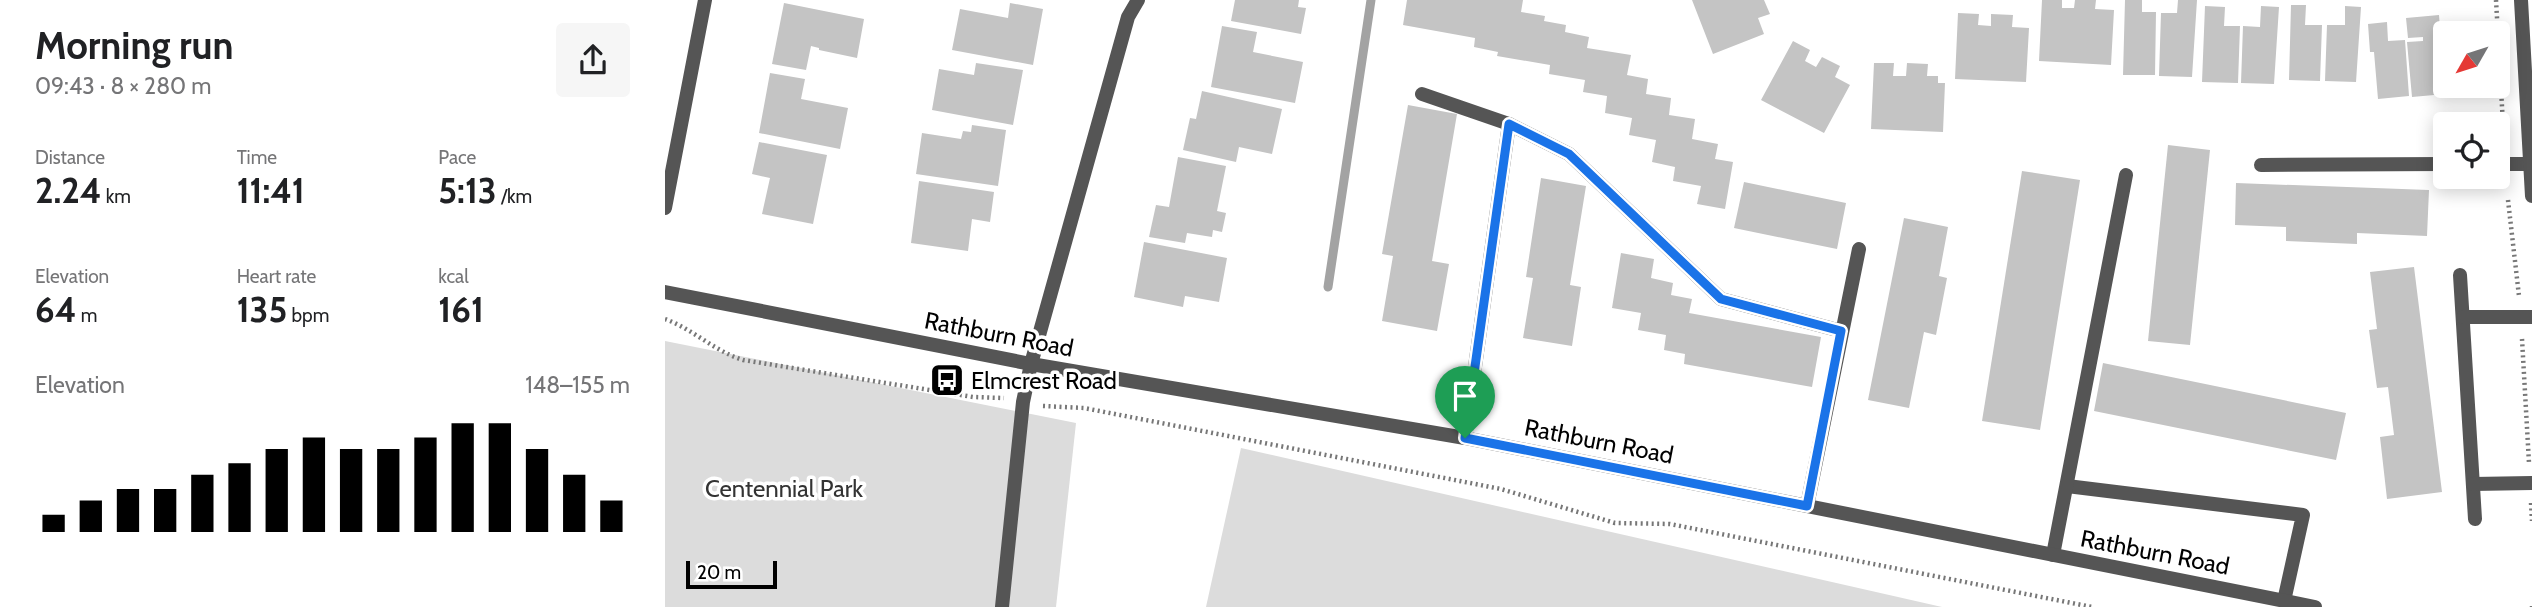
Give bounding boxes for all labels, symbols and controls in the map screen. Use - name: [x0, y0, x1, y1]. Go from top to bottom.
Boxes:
- north arrow: [2433, 21, 2509, 98]
- map controls: [2433, 21, 2510, 189]
- text: Morning run: [35, 22, 234, 69]
- button: share: [556, 23, 630, 97]
- text: 09:43 · 8 × 280 m: [35, 72, 211, 100]
- button: locate: [2433, 112, 2510, 189]
- text: Distance: [35, 146, 105, 169]
- text: Time: [237, 146, 277, 169]
- text: Pace: [438, 146, 476, 169]
- text: 2.24: [35, 169, 102, 212]
- text: 11:41: [237, 169, 305, 212]
- text: 5:13: [438, 169, 497, 212]
- text: km: [102, 185, 131, 208]
- text: /km: [497, 185, 532, 208]
- text: Elevation: [35, 265, 109, 288]
- text: Heart rate: [237, 265, 316, 288]
- text: kcal: [438, 265, 469, 288]
- text: 64: [35, 288, 76, 331]
- text: 135: [237, 288, 287, 331]
- text: 161: [438, 288, 484, 331]
- text: m: [76, 304, 97, 327]
- text: bpm: [287, 304, 329, 327]
- street label: Rathburn Road: [922, 305, 1076, 363]
- bus stop icon: Elmcrest Road: [928, 361, 966, 399]
- place label: Elmcrest Road: [971, 366, 1117, 395]
- pin: [1435, 366, 1495, 438]
- text: Elevation: [35, 371, 125, 399]
- text: 148–155 m: [525, 371, 630, 399]
- icon: arrive: [1446, 377, 1484, 415]
- street label: Rathburn Road: [1522, 412, 1676, 470]
- park label: Centennial Park: [705, 474, 863, 503]
- street label: Rathburn Road: [2078, 523, 2232, 581]
- scale bar: [686, 558, 777, 590]
- text: 20 m: [697, 561, 741, 584]

